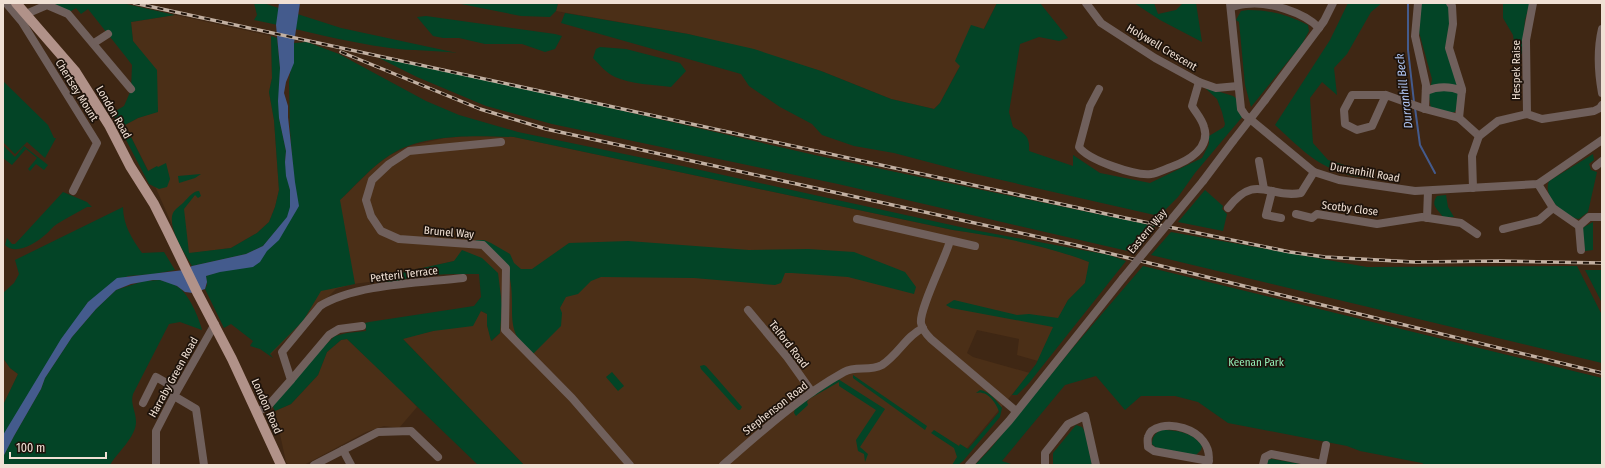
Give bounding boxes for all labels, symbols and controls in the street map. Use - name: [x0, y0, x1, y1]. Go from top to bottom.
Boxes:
- street label: Holywell Crescent: [1124, 21, 1200, 74]
- street label: Hespek Raise: [1510, 40, 1523, 100]
- water label: Durranhill Beck: [1392, 53, 1416, 129]
- street label: Chertsey Mount: [52, 57, 101, 124]
- street label: London Road: [93, 83, 134, 141]
- street label: Durranhill Road: [1329, 160, 1401, 185]
- street label: Scotby Close: [1321, 199, 1379, 218]
- street label: Eastern Way: [1125, 206, 1170, 256]
- street label: Brunel Way: [423, 224, 475, 241]
- street label: Petteril Terrace: [370, 264, 439, 285]
- street label: Telford Road: [766, 318, 811, 371]
- street label: Harraby Green Road: [146, 335, 201, 420]
- park label: Keenan Park: [1228, 356, 1285, 369]
- street label: London Road: [249, 377, 284, 436]
- street label: Stephenson Road: [740, 379, 810, 438]
- scale bar: [10, 434, 106, 460]
- text: 100 m: [16, 441, 45, 455]

